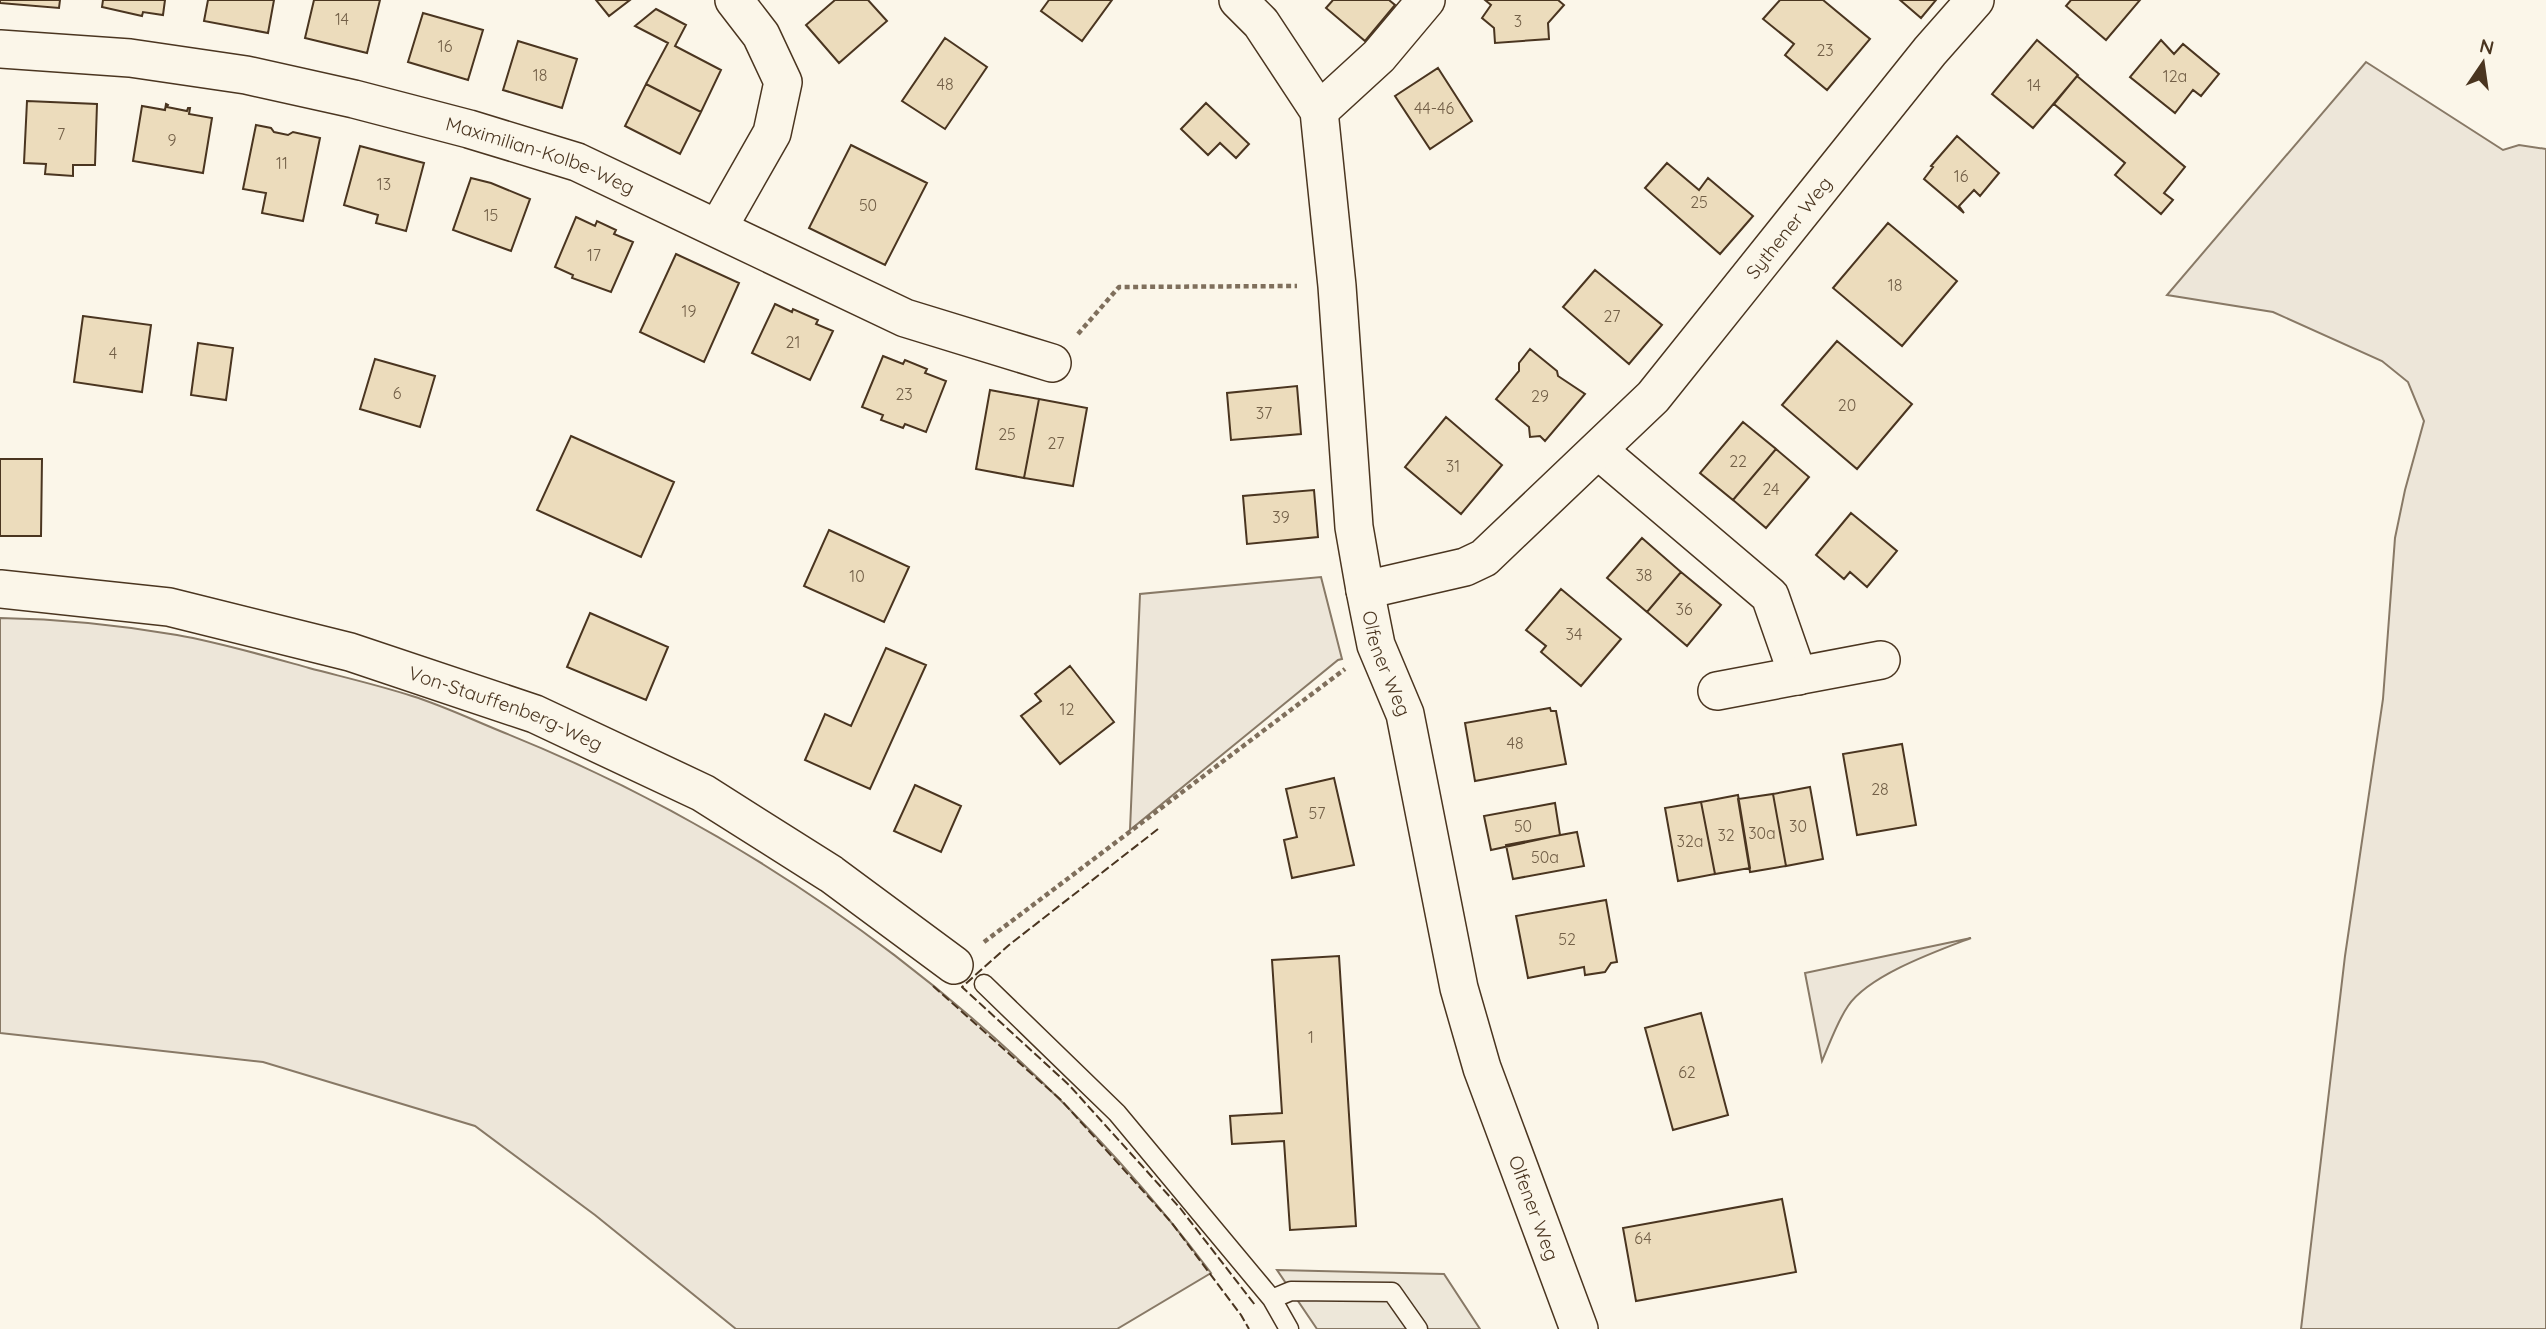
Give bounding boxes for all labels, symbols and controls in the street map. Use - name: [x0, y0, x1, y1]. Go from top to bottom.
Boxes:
- house number: 14: [335, 9, 349, 29]
- house number: 3: [1514, 11, 1522, 31]
- north arrow: [2448, 28, 2518, 98]
- text: N: [2477, 33, 2496, 60]
- house number: 16: [438, 36, 453, 56]
- house number: 23: [1816, 40, 1834, 60]
- house number: 18: [533, 65, 547, 85]
- house number: 12a: [2163, 66, 2187, 86]
- house number: 48: [936, 74, 954, 94]
- house number: 14: [2027, 75, 2041, 95]
- house number: 44-46: [1414, 98, 1454, 118]
- street label: Maximilian-Kolbe-Weg: [443, 111, 639, 200]
- house number: 7: [57, 124, 65, 144]
- house number: 9: [168, 130, 177, 150]
- house number: 11: [276, 153, 288, 173]
- house number: 16: [1954, 166, 1969, 186]
- street label: Sythener Weg: [1740, 172, 1837, 284]
- house number: 13: [377, 174, 391, 194]
- house number: 25: [1690, 192, 1708, 212]
- house number: 50: [859, 195, 877, 215]
- house number: 15: [484, 205, 498, 225]
- house number: 17: [587, 245, 601, 265]
- house number: 18: [1888, 275, 1902, 295]
- house number: 19: [682, 301, 696, 321]
- house number: 27: [1604, 306, 1620, 326]
- house number: 21: [786, 332, 800, 352]
- house number: 4: [109, 343, 117, 363]
- house number: 6: [393, 383, 402, 403]
- house number: 23: [895, 384, 913, 404]
- house number: 29: [1531, 386, 1549, 406]
- house number: 20: [1838, 395, 1856, 415]
- house number: 37: [1256, 403, 1272, 423]
- house number: 25: [998, 424, 1016, 444]
- house number: 27: [1048, 433, 1064, 453]
- house number: 22: [1729, 451, 1747, 471]
- house number: 31: [1446, 456, 1460, 476]
- house number: 24: [1762, 479, 1780, 499]
- house number: 39: [1272, 507, 1290, 527]
- house number: 38: [1635, 565, 1653, 585]
- house number: 10: [849, 566, 865, 586]
- house number: 36: [1676, 599, 1693, 619]
- street label: Olfener Weg: [1357, 609, 1416, 720]
- house number: 34: [1566, 624, 1582, 644]
- street label: Von-Stauffenberg-Weg: [406, 661, 607, 756]
- house number: 12: [1060, 699, 1075, 719]
- house number: 48: [1506, 733, 1524, 753]
- house number: 28: [1871, 779, 1889, 799]
- house number: 57: [1309, 803, 1325, 823]
- house number: 50: [1514, 816, 1532, 836]
- house number: 30: [1789, 816, 1807, 836]
- house number: 30a: [1748, 823, 1776, 843]
- house number: 32: [1717, 825, 1735, 845]
- house number: 32a: [1677, 831, 1703, 851]
- house number: 50a: [1531, 847, 1559, 867]
- house number: 52: [1558, 929, 1576, 949]
- house number: 1: [1308, 1027, 1314, 1047]
- house number: 62: [1678, 1062, 1696, 1082]
- street label: Olfener Weg: [1503, 1152, 1564, 1264]
- house number: 64: [1634, 1228, 1652, 1248]

